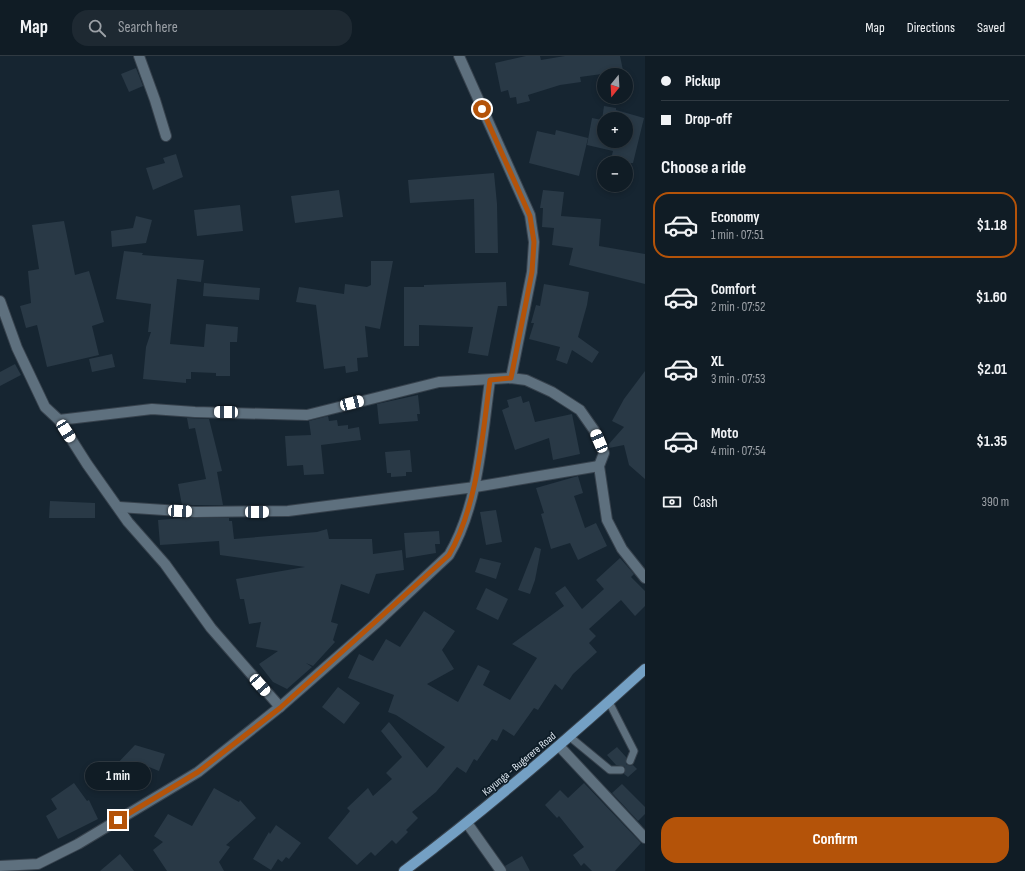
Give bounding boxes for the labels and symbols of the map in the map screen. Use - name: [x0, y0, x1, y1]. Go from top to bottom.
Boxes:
- north arrow: [597, 68, 633, 104]
- route start: [473, 100, 491, 118]
- car: [339, 394, 365, 412]
- car: [214, 406, 238, 418]
- car: [55, 418, 77, 444]
- car: [589, 428, 609, 454]
- car: [168, 504, 192, 518]
- car: [245, 506, 269, 518]
- car: [248, 672, 272, 698]
- street label: Kayunga - Bugerere Road: [480, 729, 559, 798]
- callout: 1 min: [85, 762, 151, 790]
- route end: [109, 811, 127, 829]

